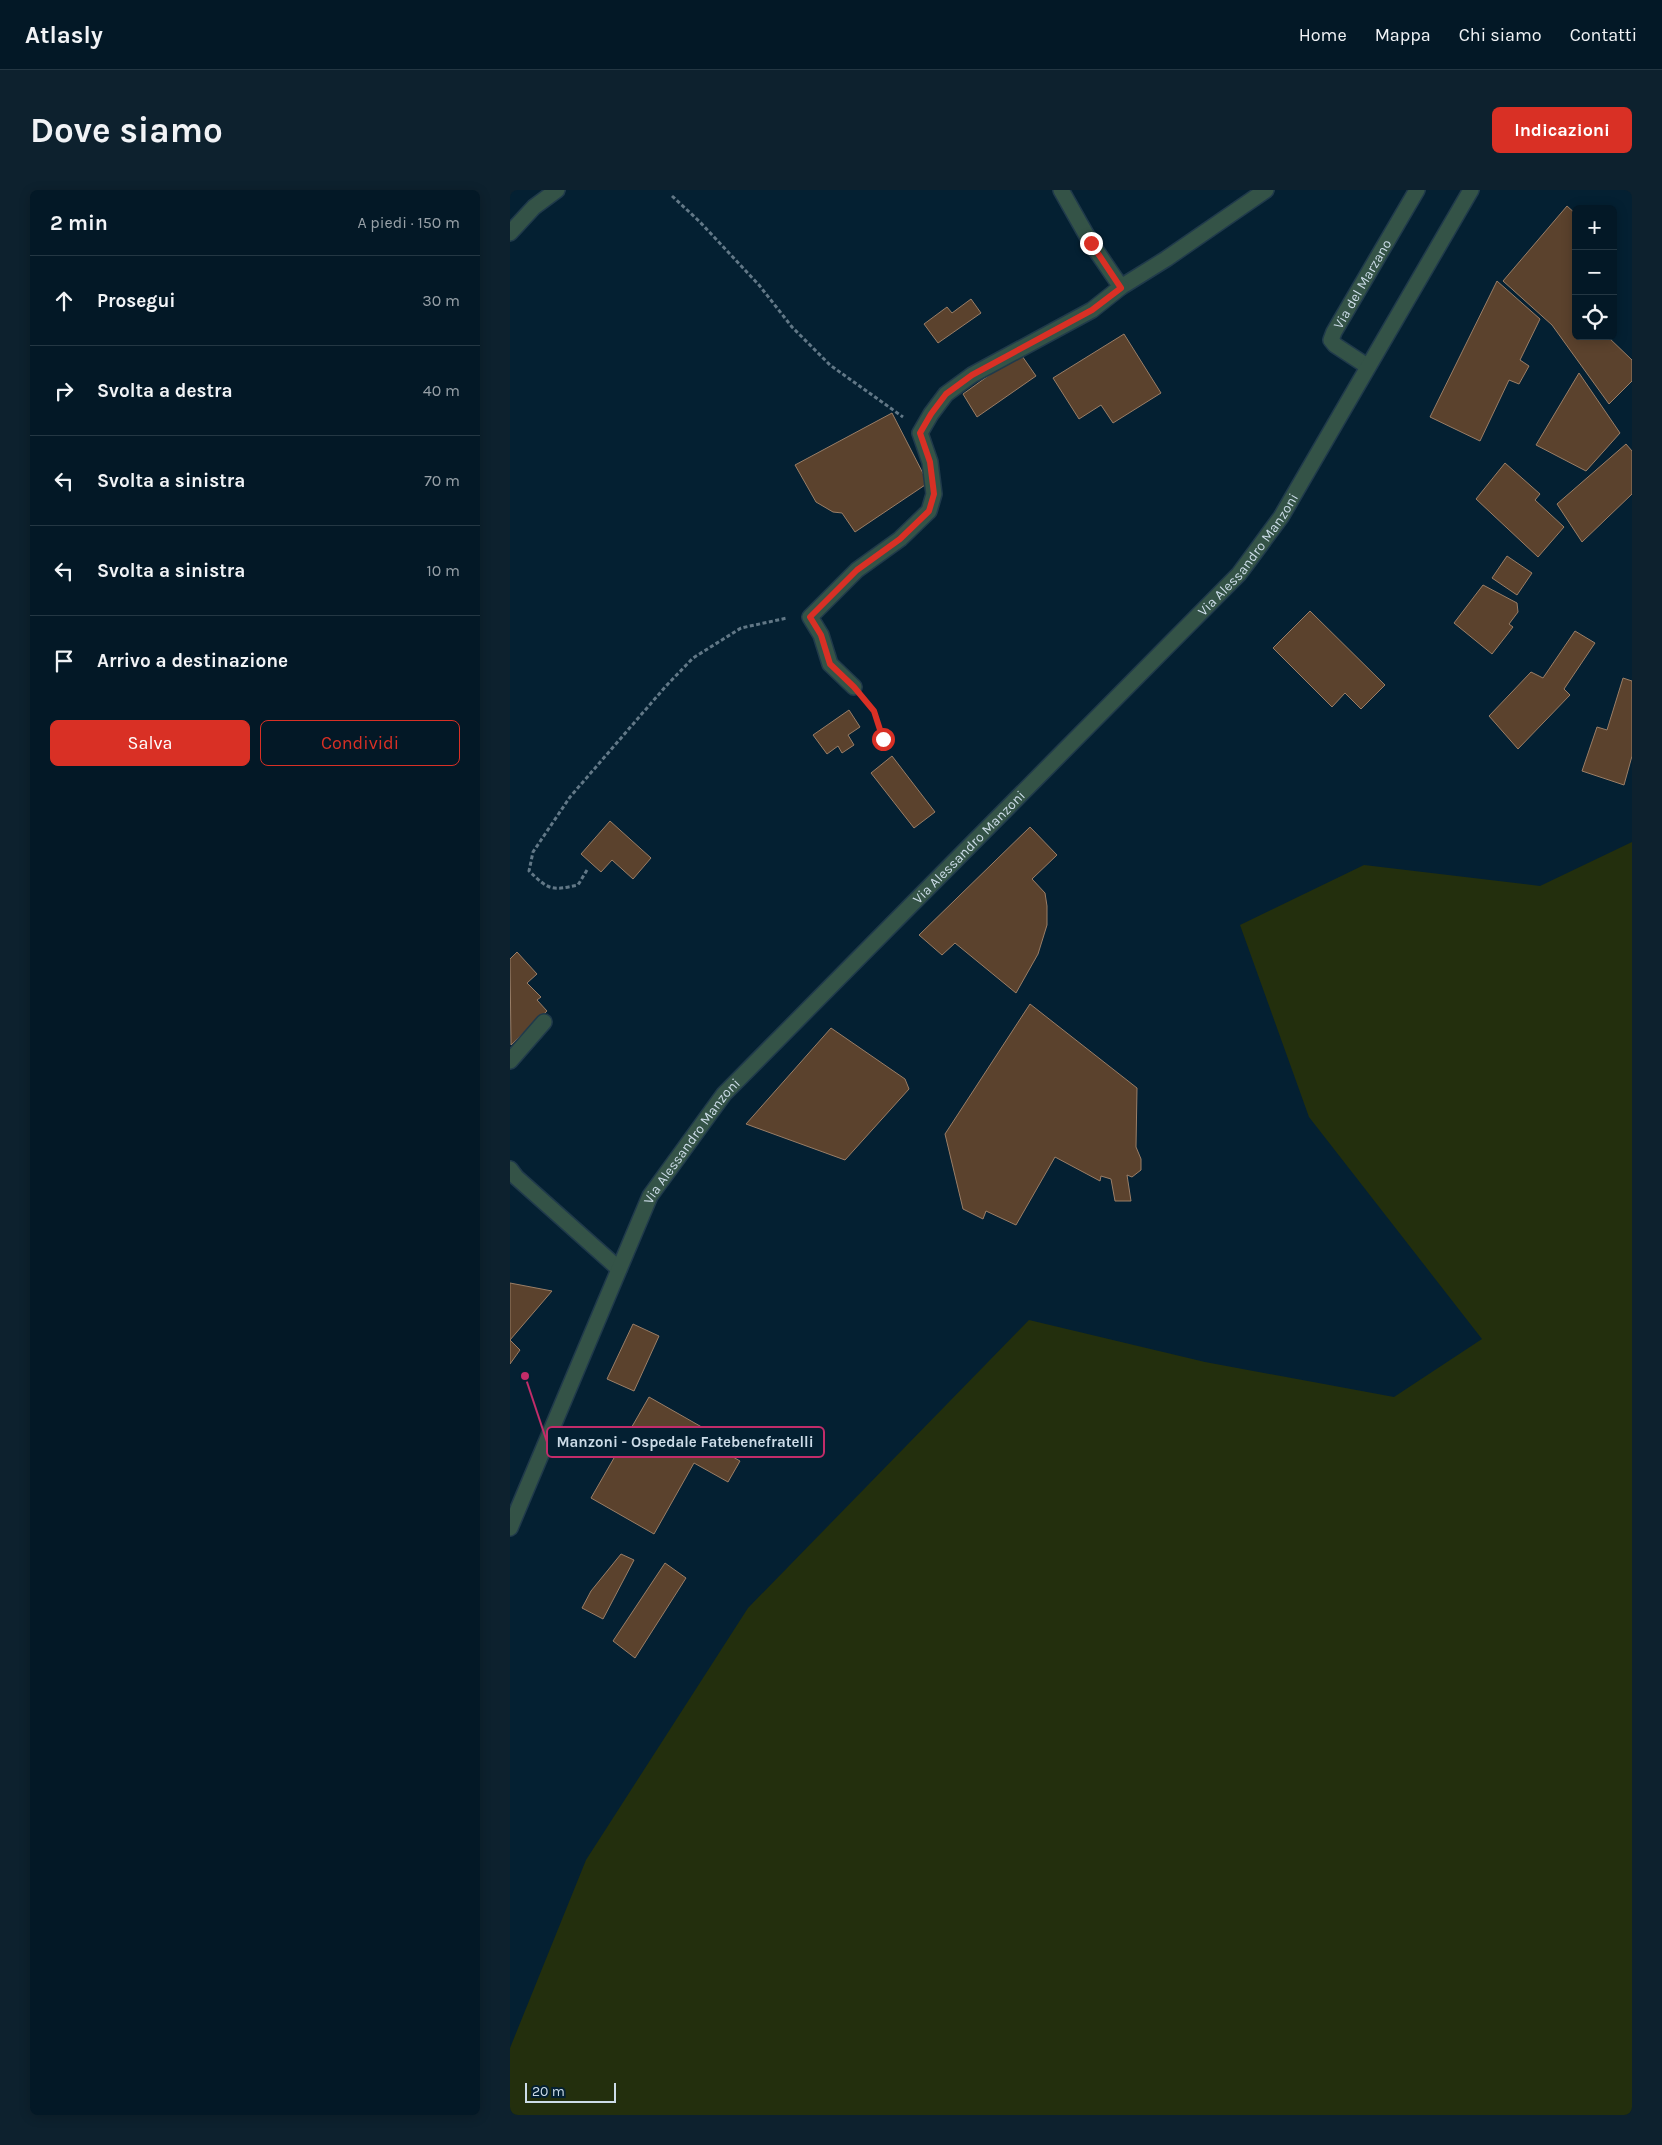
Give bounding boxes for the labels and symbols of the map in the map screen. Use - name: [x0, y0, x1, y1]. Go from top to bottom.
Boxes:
- route end: [1080, 232, 1103, 255]
- street label: Via del Marzano: [1330, 236, 1395, 332]
- street label: Via Alessandro Manzoni: [1194, 490, 1302, 620]
- route start: [872, 728, 895, 751]
- street label: Via Alessandro Manzoni: [909, 787, 1029, 907]
- street label: Via Alessandro Manzoni: [640, 1075, 744, 1206]
- callout: Manzoni - Ospedale Fatebenefratelli: [547, 1427, 824, 1457]
- text: Manzoni - Ospedale Fatebenefratelli: [556, 1433, 814, 1451]
- scale bar: [525, 2080, 616, 2103]

